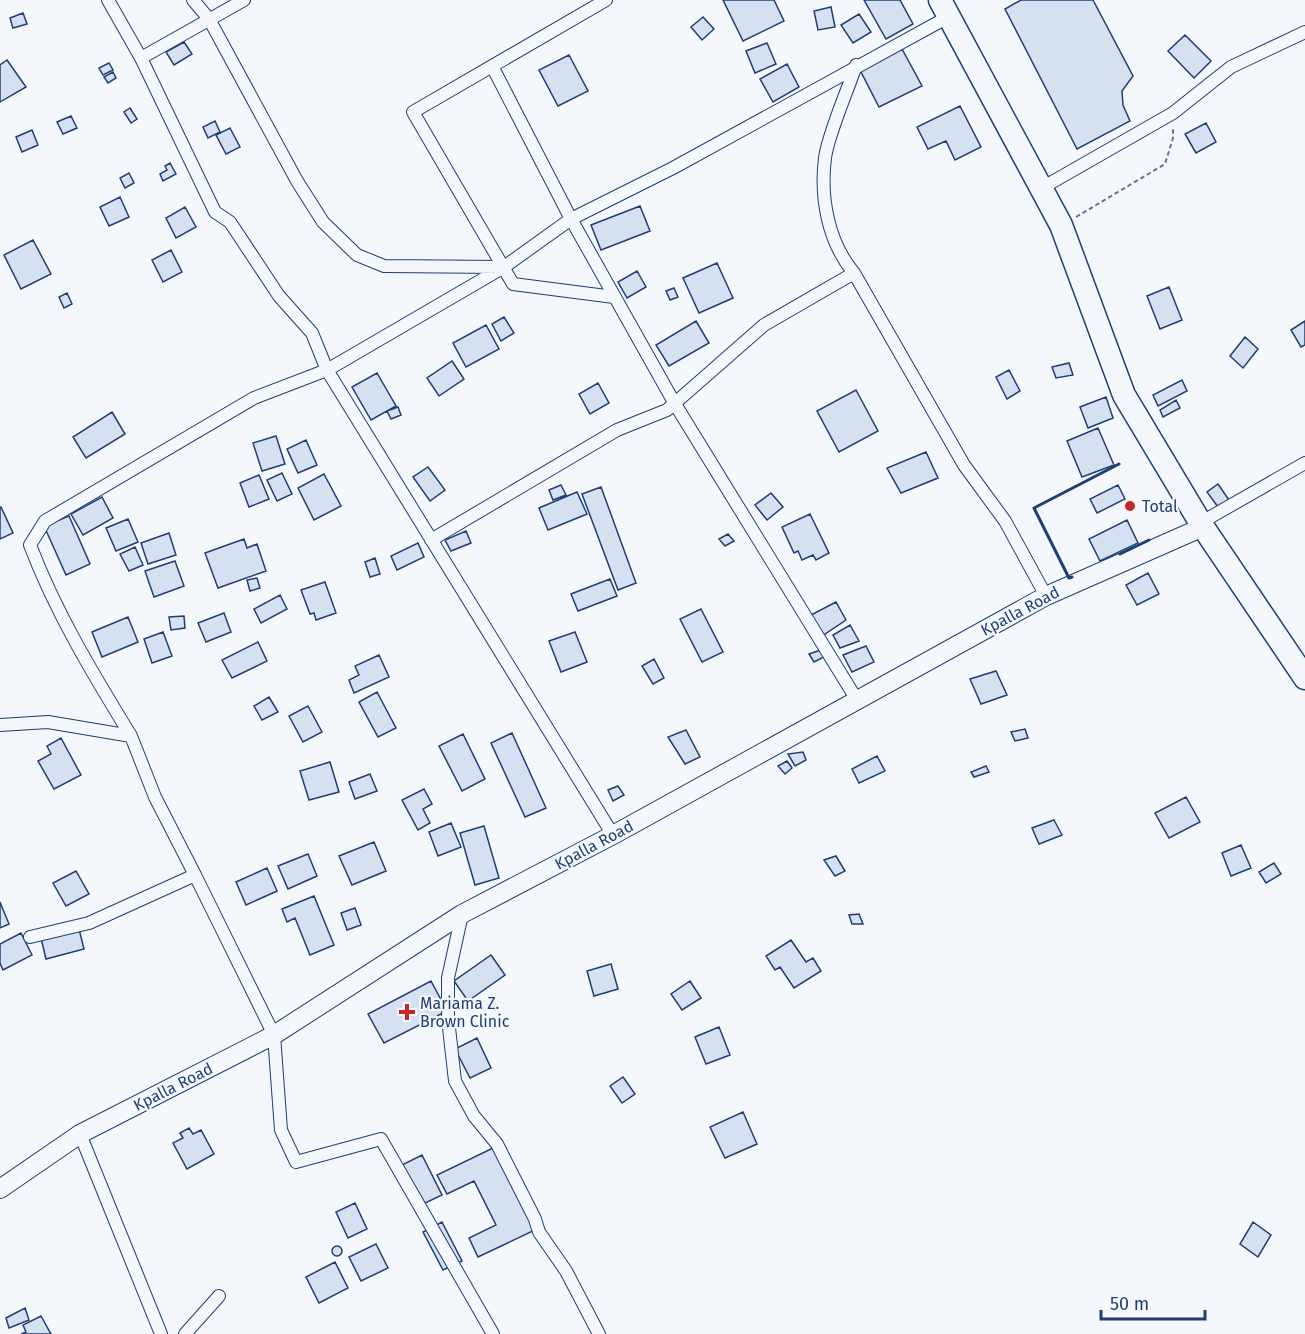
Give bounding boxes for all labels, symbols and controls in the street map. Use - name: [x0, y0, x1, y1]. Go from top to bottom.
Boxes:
- place label: Total: [1142, 497, 1178, 516]
- marker: Total: [1123, 499, 1137, 513]
- street label: Kpalla Road: [977, 582, 1063, 640]
- street label: Kpalla Road: [551, 816, 637, 874]
- place label: Mariama Z. Brown Clinic: [420, 994, 510, 1031]
- marker: Mariama Z. Brown Clinic: [398, 1003, 416, 1021]
- street label: Kpalla Road: [130, 1059, 216, 1115]
- scale bar: [1101, 1283, 1204, 1321]
- text: 50 m: [1110, 1293, 1149, 1315]

